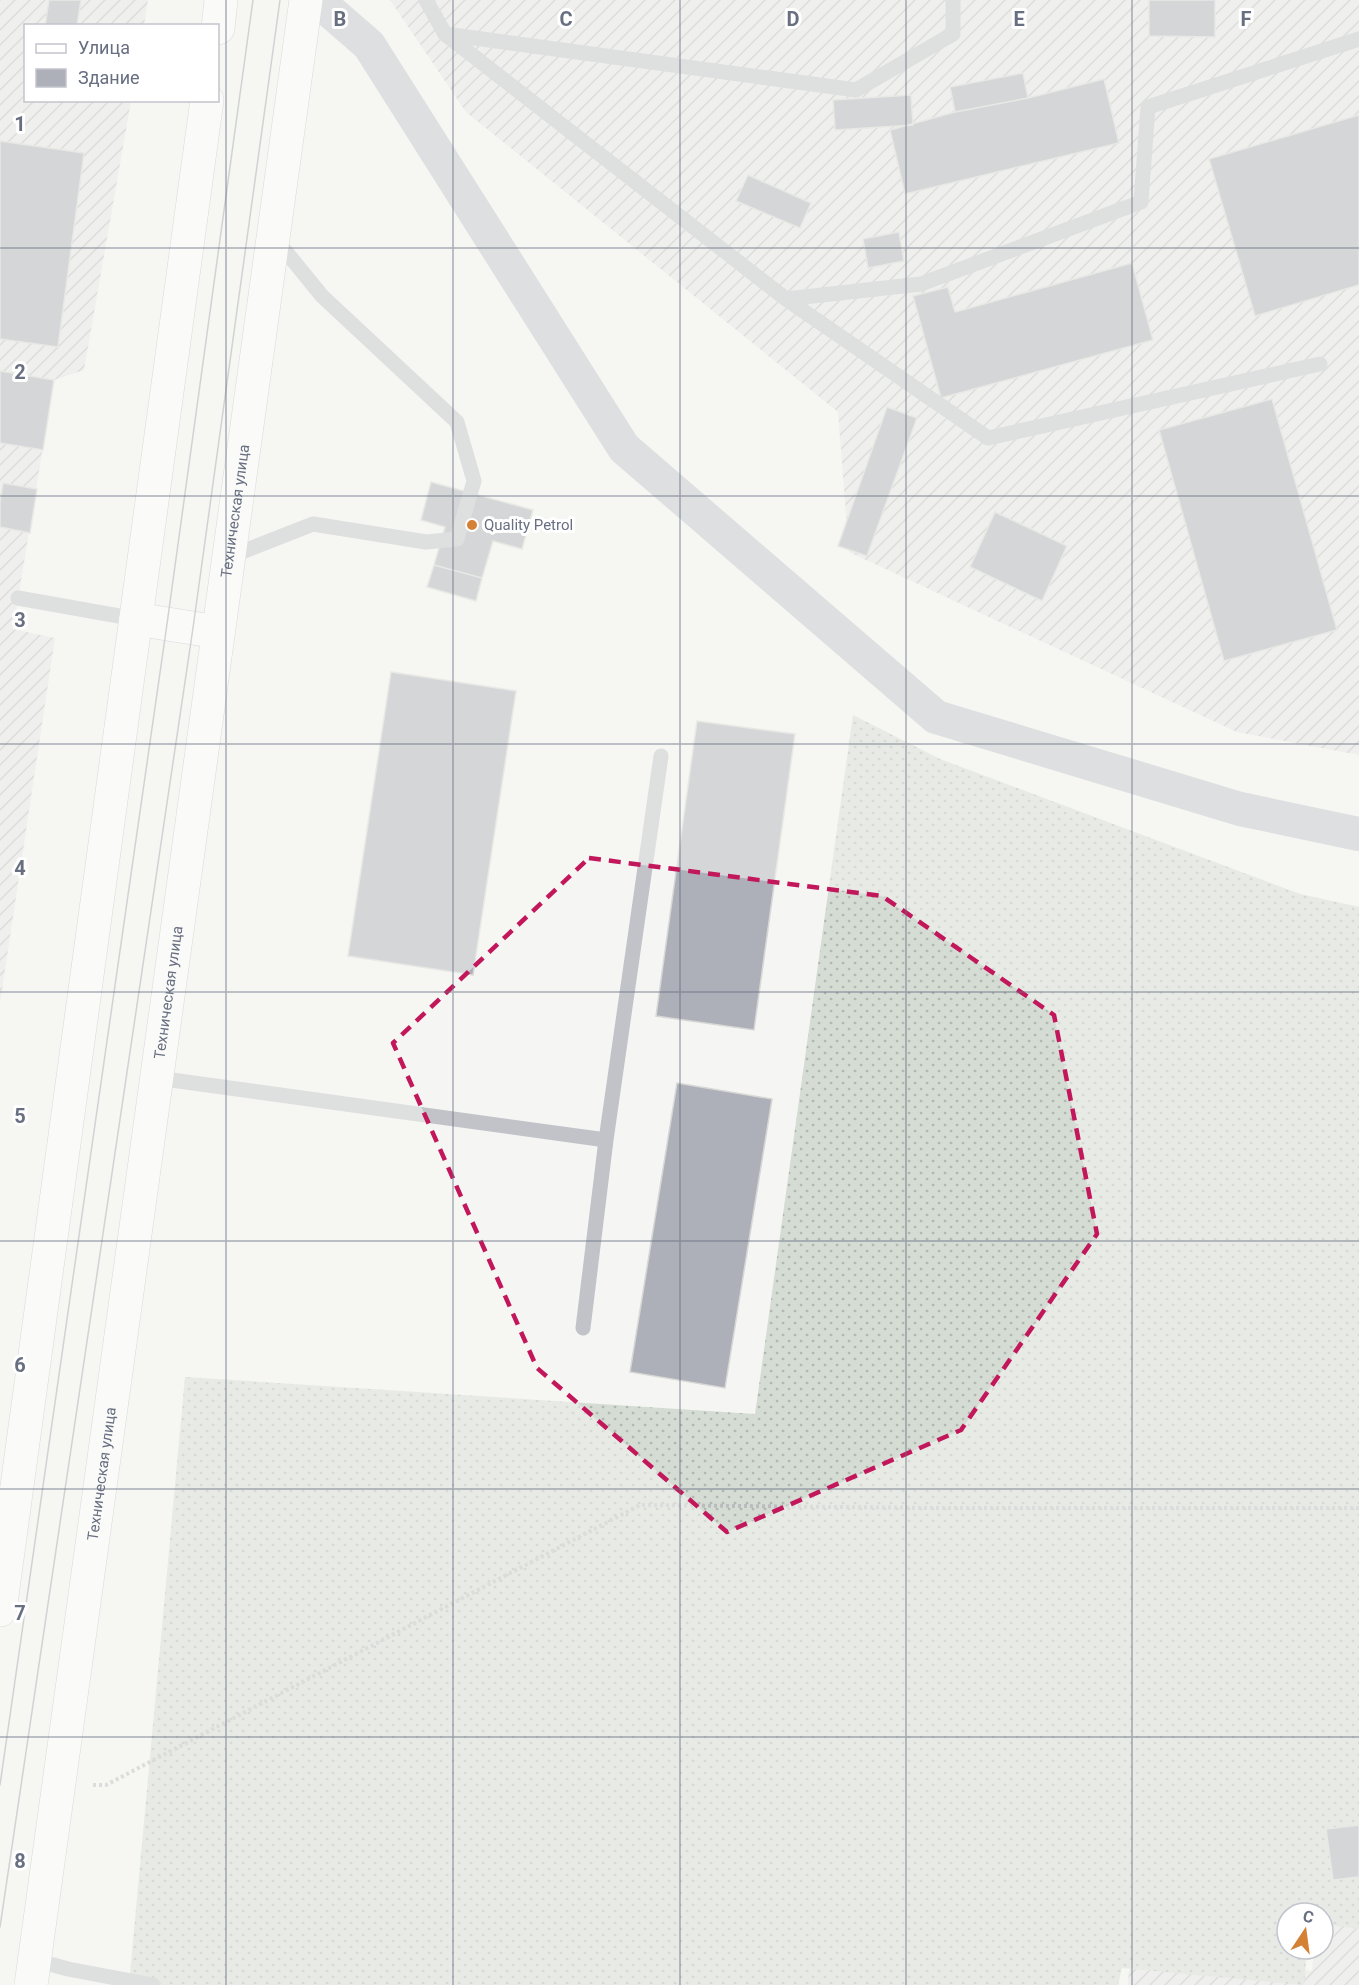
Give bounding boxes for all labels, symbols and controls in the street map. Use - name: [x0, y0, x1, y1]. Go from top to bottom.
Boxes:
- text: B: [334, 7, 346, 31]
- text: C: [559, 7, 573, 31]
- text: D: [787, 7, 800, 31]
- text: E: [1013, 7, 1025, 31]
- text: F: [1241, 7, 1252, 31]
- legend: [24, 24, 219, 102]
- text: Улица: [78, 37, 130, 58]
- text: Здание: [78, 67, 140, 88]
- text: 1: [14, 112, 26, 136]
- text: 2: [14, 360, 26, 384]
- street label: Техническая улица: [217, 443, 253, 579]
- place label: Quality Petrol: [484, 516, 573, 534]
- marker: Quality Petrol: [465, 518, 479, 532]
- text: 3: [14, 608, 26, 632]
- text: 4: [14, 856, 26, 880]
- street label: Техническая улица: [150, 925, 187, 1060]
- text: 5: [14, 1104, 26, 1128]
- text: 6: [14, 1353, 26, 1377]
- street label: Техническая улица: [84, 1406, 120, 1542]
- text: 7: [14, 1601, 26, 1625]
- text: 8: [14, 1849, 26, 1873]
- north arrow: [1275, 1901, 1335, 1961]
- text: С: [1301, 1906, 1315, 1927]

